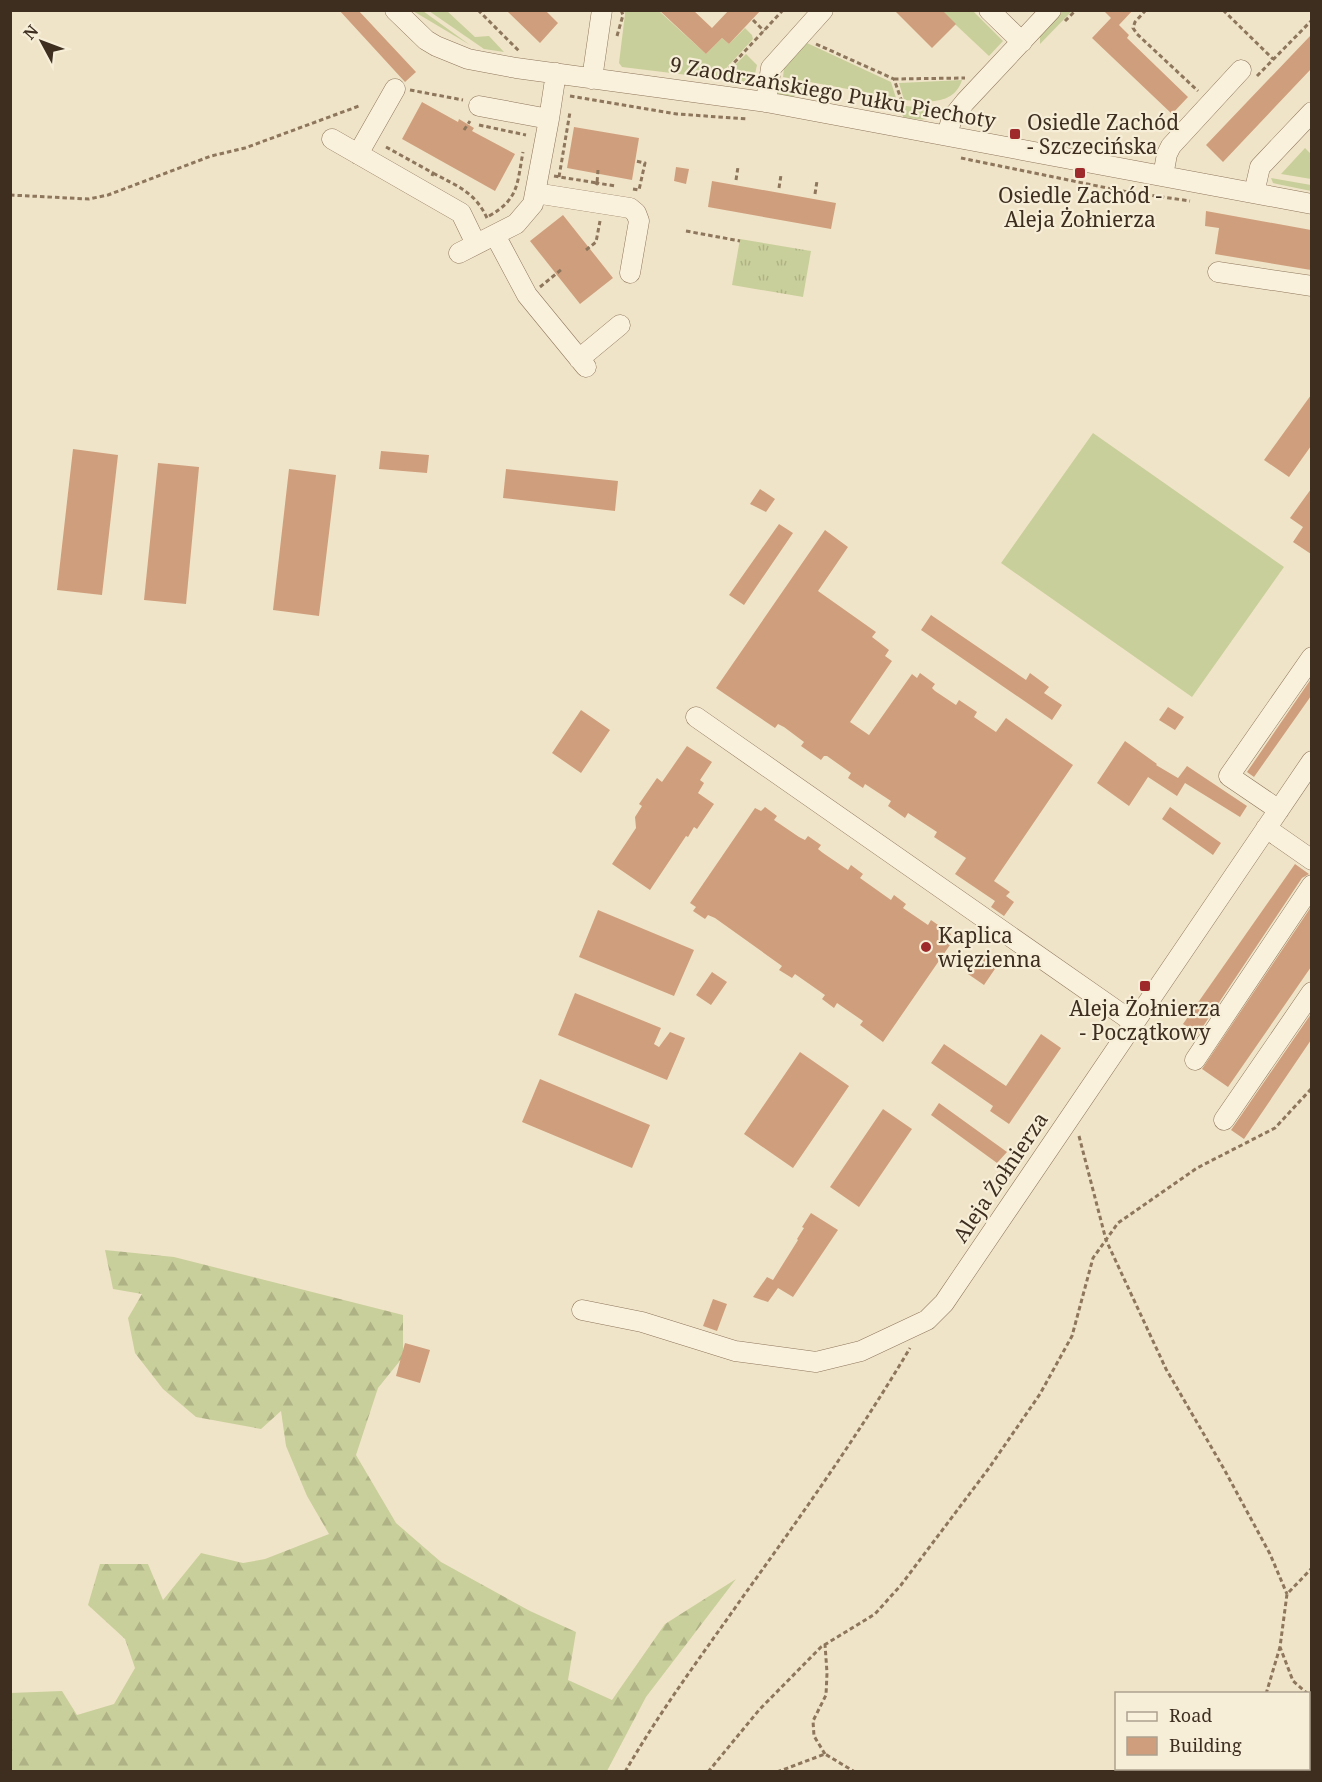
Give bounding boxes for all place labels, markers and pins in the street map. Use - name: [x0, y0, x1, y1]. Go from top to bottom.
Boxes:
- place label: Osiedle Zachód - Szczecińska: [1027, 108, 1179, 160]
- marker: Osiedle Zachód - Szczecińska: [1008, 127, 1022, 141]
- marker: Osiedle Zachód - Aleja Żołnierza: [1073, 166, 1087, 180]
- place label: Osiedle Zachód - Aleja Żołnierza: [998, 181, 1162, 233]
- place label: Kaplica więzienna: [938, 921, 1042, 973]
- marker: Kaplica więzienna: [919, 940, 933, 954]
- marker: Aleja Żołnierza - Początkowy: [1138, 979, 1152, 993]
- place label: Aleja Żołnierza - Początkowy: [1069, 994, 1221, 1046]

